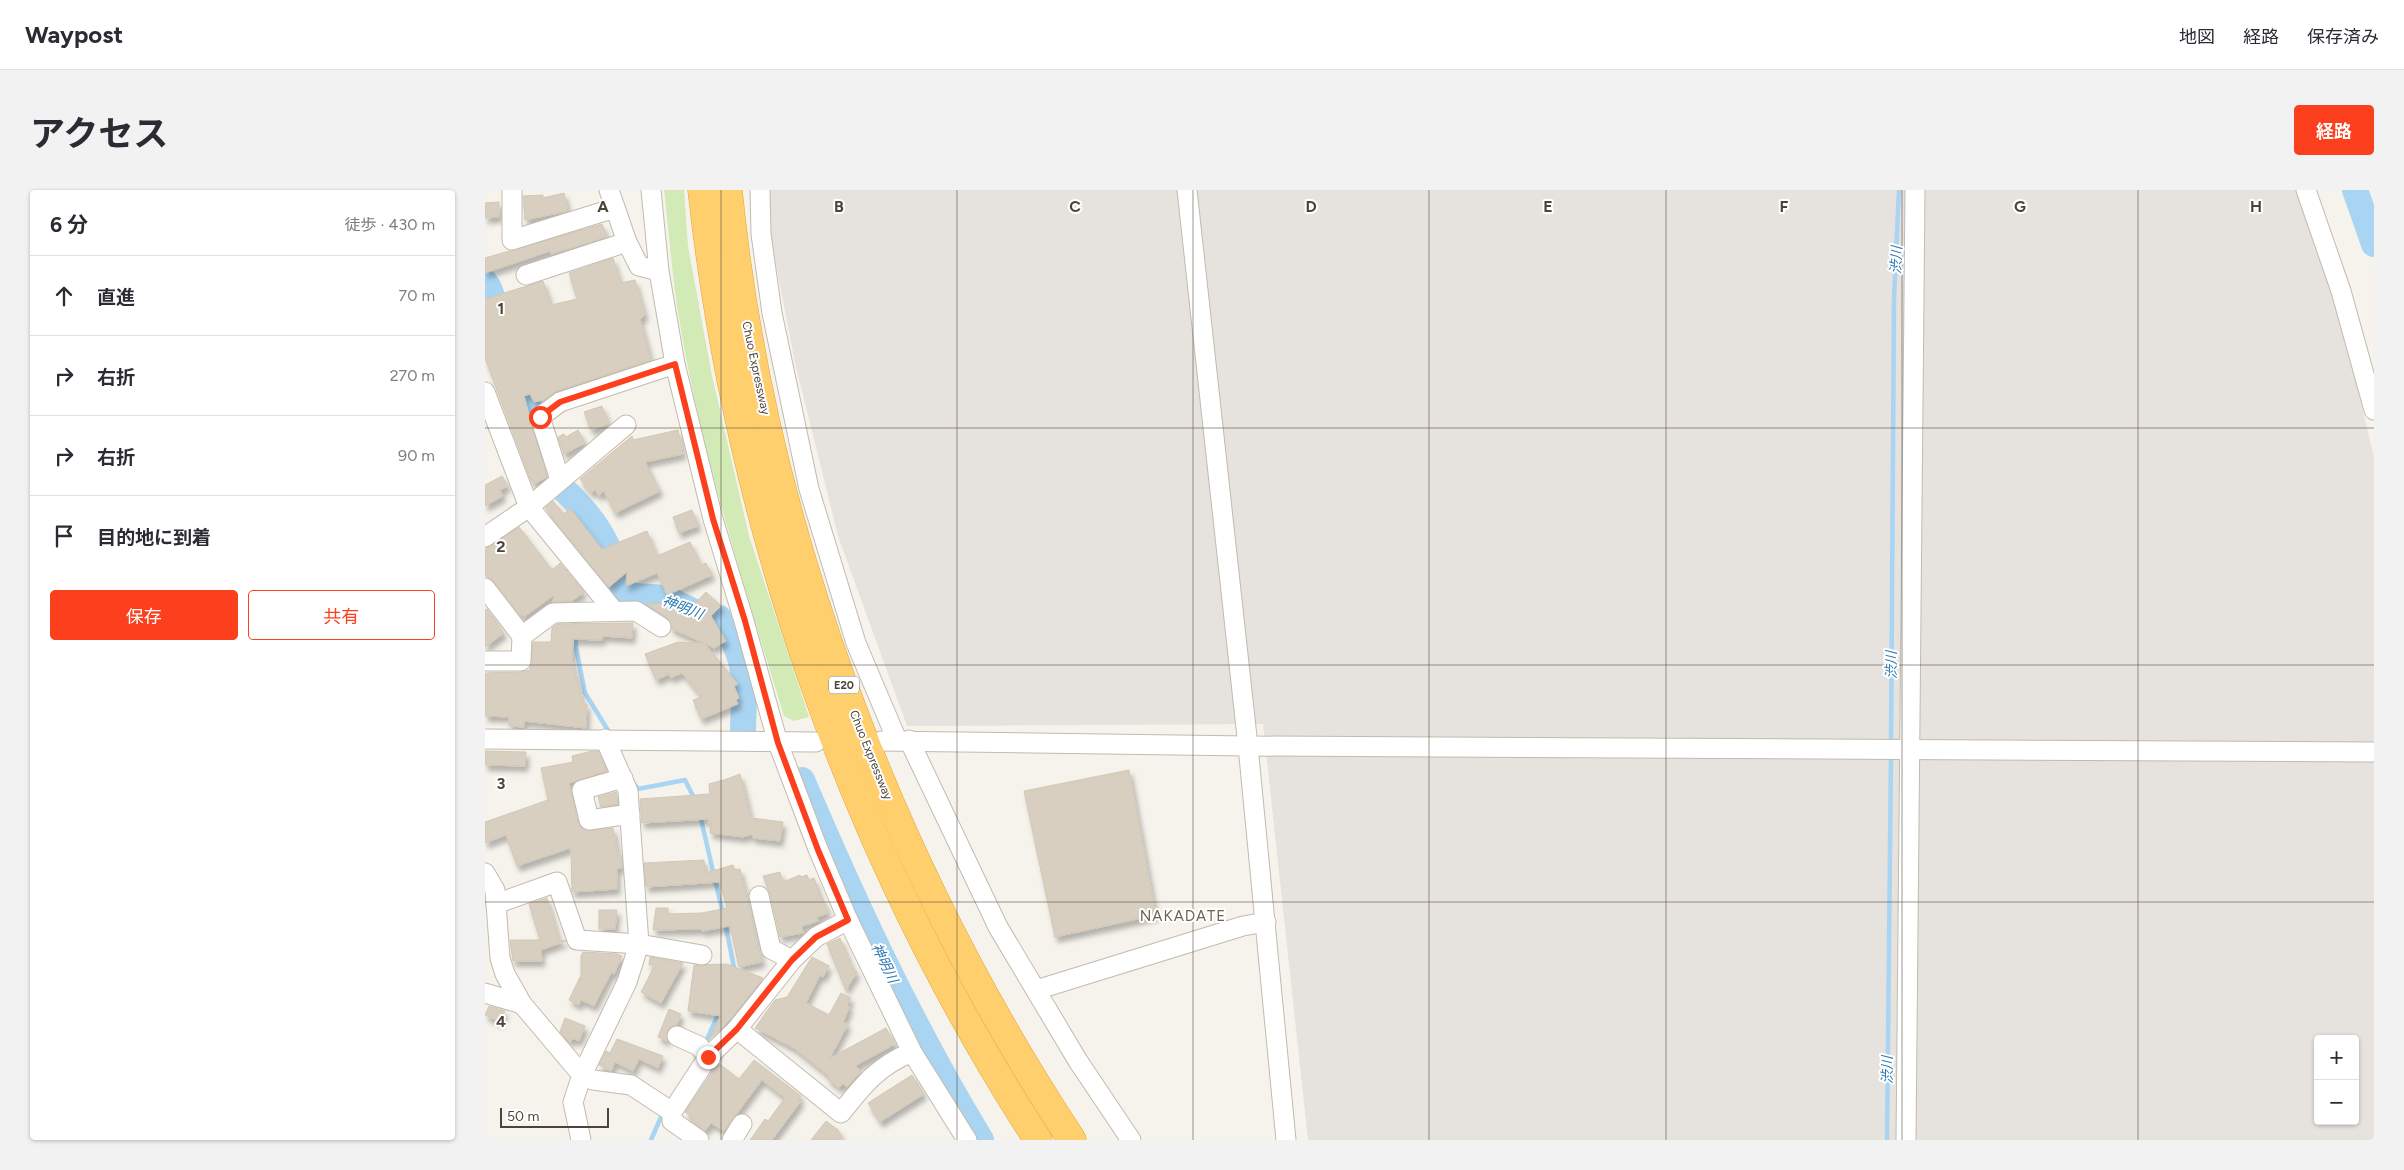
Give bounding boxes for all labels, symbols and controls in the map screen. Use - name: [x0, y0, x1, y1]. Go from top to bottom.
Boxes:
- text: Waypost: [25, 20, 123, 49]
- text: 地図: [2179, 26, 2215, 48]
- text: 経路: [2243, 26, 2279, 48]
- text: 保存済み: [2307, 26, 2379, 48]
- button: 経路: [2294, 105, 2374, 155]
- text: アクセス: [30, 113, 168, 155]
- text: A: [597, 197, 609, 216]
- text: B: [834, 197, 844, 216]
- text: C: [1069, 197, 1081, 216]
- text: D: [1305, 197, 1317, 216]
- text: E: [1543, 197, 1553, 216]
- text: F: [1780, 197, 1789, 216]
- text: G: [2014, 197, 2026, 216]
- text: H: [2250, 197, 2262, 216]
- text: 6 分: [50, 212, 88, 237]
- text: 徒歩 · 430 m: [345, 215, 435, 234]
- water label: 渋川: [1888, 244, 1906, 274]
- icon: ahead: [50, 282, 78, 310]
- text: 直進: [97, 286, 135, 309]
- text: 70 m: [399, 286, 435, 305]
- text: 1: [498, 299, 504, 318]
- street label: Chuo Expressway: [739, 320, 773, 417]
- icon: right: [50, 362, 78, 390]
- text: 右折: [97, 366, 135, 389]
- text: 270 m: [390, 366, 435, 385]
- route start: [529, 406, 552, 429]
- icon: right: [50, 442, 78, 470]
- text: 右折: [97, 446, 135, 469]
- text: 90 m: [398, 446, 435, 465]
- icon: arrive: [50, 522, 78, 550]
- text: 目的地に到着: [97, 526, 211, 549]
- text: 2: [496, 537, 506, 556]
- button: 保存: [50, 590, 238, 640]
- button: 共有: [248, 590, 435, 640]
- water label: 神明川: [660, 592, 707, 624]
- water label: 渋川: [1883, 649, 1900, 679]
- road number: E20: [829, 676, 859, 694]
- street label: Chuo Expressway: [847, 708, 896, 802]
- text: 3: [497, 774, 506, 793]
- district label: NAKADATE: [1140, 907, 1226, 925]
- water label: 神明川: [868, 941, 902, 988]
- text: 4: [496, 1012, 506, 1031]
- map controls: [2314, 1035, 2359, 1125]
- button: +: [2314, 1035, 2359, 1080]
- route end: [697, 1046, 720, 1069]
- water label: 渋川: [1879, 1054, 1896, 1084]
- button: −: [2314, 1080, 2359, 1125]
- scale bar: [500, 1105, 609, 1128]
- text: 50 m: [507, 1108, 539, 1125]

